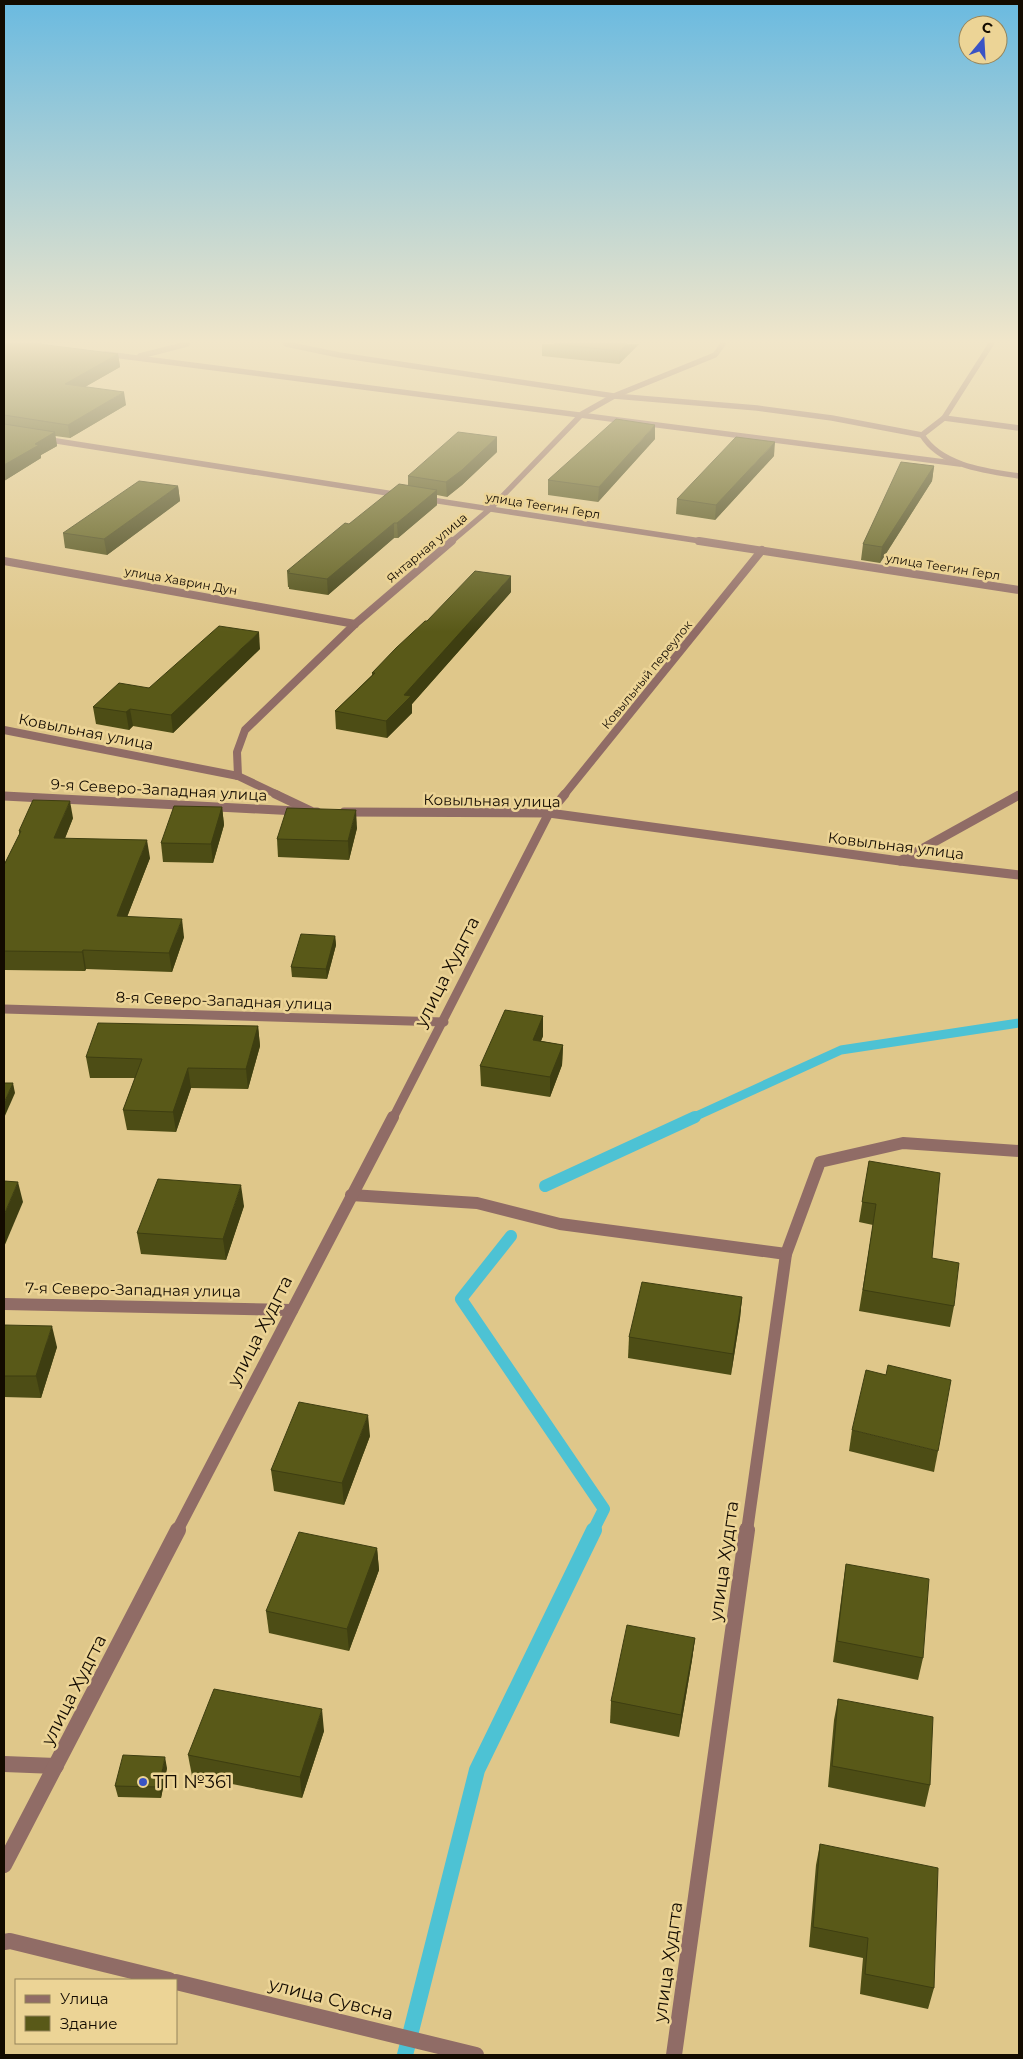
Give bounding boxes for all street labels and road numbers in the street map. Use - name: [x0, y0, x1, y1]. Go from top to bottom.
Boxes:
- street label: улица Теегин Герл: [484, 489, 601, 522]
- street label: Янтарная улица: [383, 509, 470, 586]
- street label: улица Теегин Герл: [884, 550, 1001, 583]
- street label: улица Хаврин Дун: [123, 563, 239, 598]
- street label: Ковыльный переулок: [598, 617, 695, 732]
- street label: Ковыльная улица: [17, 709, 155, 754]
- street label: 9-я Северо-Западная улица: [50, 774, 268, 805]
- street label: Ковыльная улица: [423, 790, 561, 811]
- street label: Ковыльная улица: [827, 828, 965, 863]
- street label: улица Худгта: [409, 913, 484, 1032]
- street label: 8-я Северо-Западная улица: [115, 987, 333, 1014]
- street label: улица Худгта: [222, 1272, 297, 1391]
- street label: 7-я Северо-Западная улица: [25, 1278, 241, 1301]
- street label: улица Худгта: [705, 1499, 743, 1624]
- street label: улица Худгта: [36, 1631, 111, 1750]
- street label: улица Худгта: [649, 1900, 687, 2025]
- street label: улица Сувсна: [265, 1973, 396, 2025]

